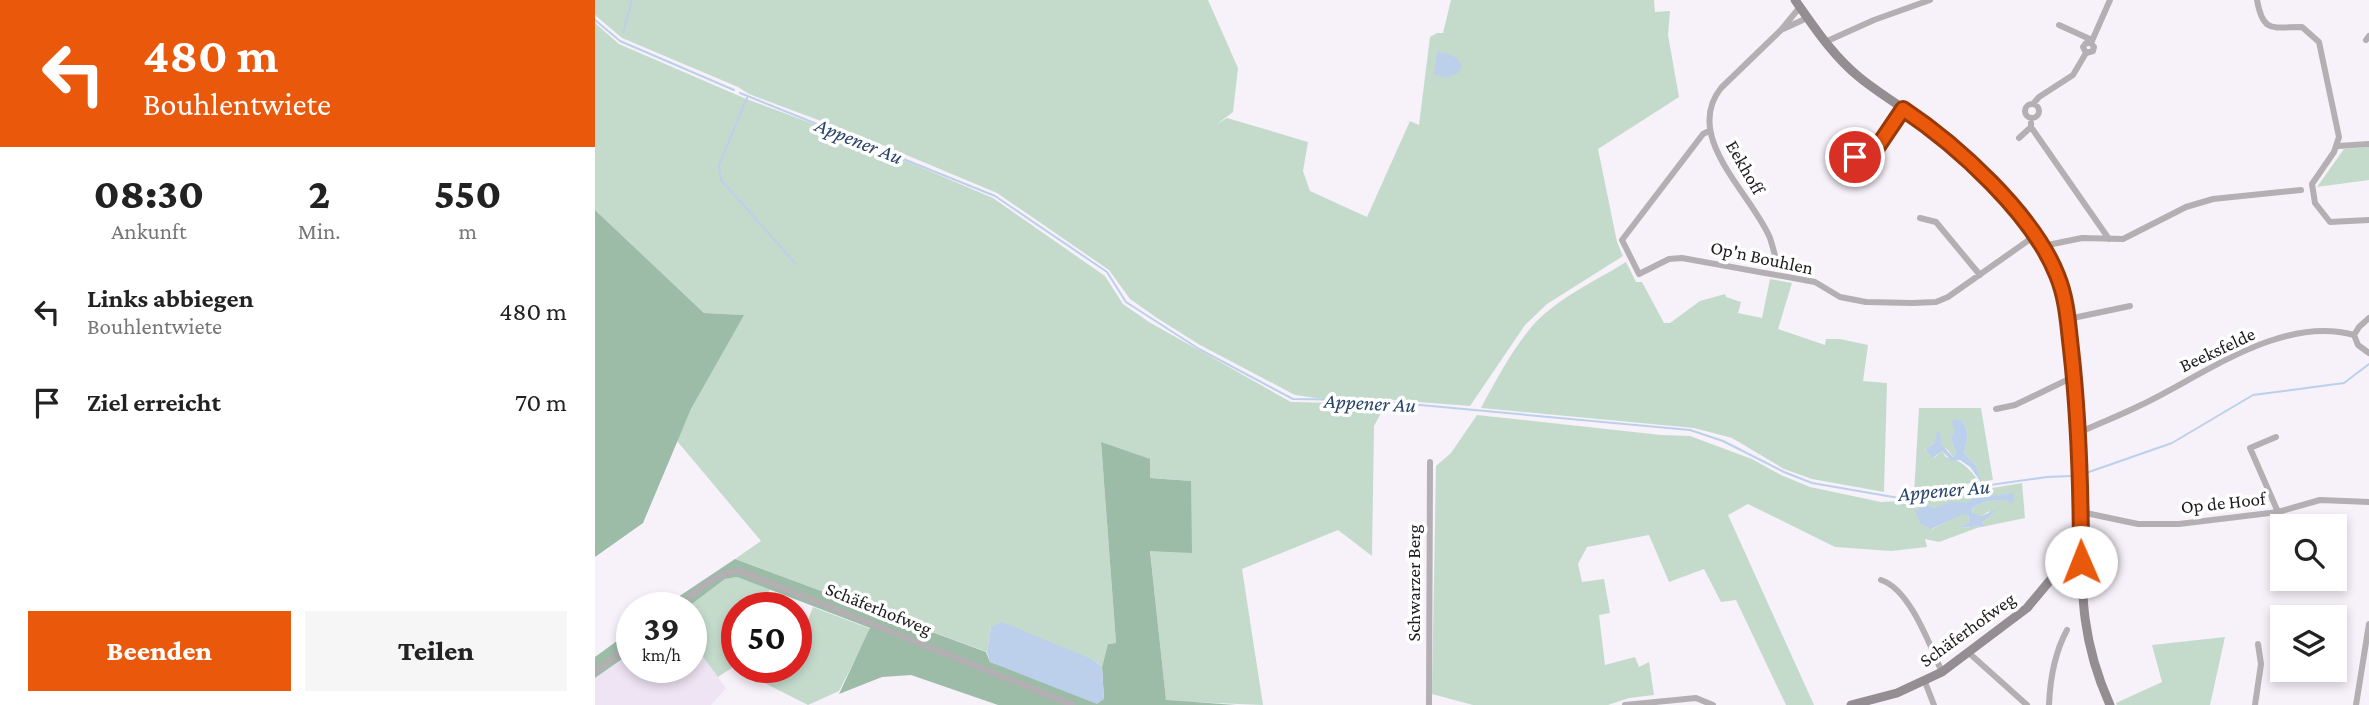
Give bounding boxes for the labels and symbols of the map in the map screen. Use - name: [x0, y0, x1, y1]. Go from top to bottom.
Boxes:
- water label: Appener Au: [811, 112, 906, 169]
- pin: [1825, 127, 1885, 187]
- street label: Eekhoff: [1722, 137, 1770, 199]
- street label: Op'n Bouhlen: [1709, 236, 1815, 279]
- street label: Beeksfelde: [2176, 323, 2258, 376]
- water label: Appener Au: [1322, 389, 1417, 417]
- water label: Appener Au: [1896, 474, 1991, 506]
- street label: Op de Hoof: [2180, 487, 2268, 517]
- street label: Schwarzer Berg: [1403, 524, 1424, 642]
- position arrow: [2044, 525, 2118, 599]
- street label: Schäferhofweg: [823, 578, 935, 639]
- street label: Schäferhofweg: [1916, 588, 2019, 671]
- speed limit sign: 50: [721, 592, 812, 683]

